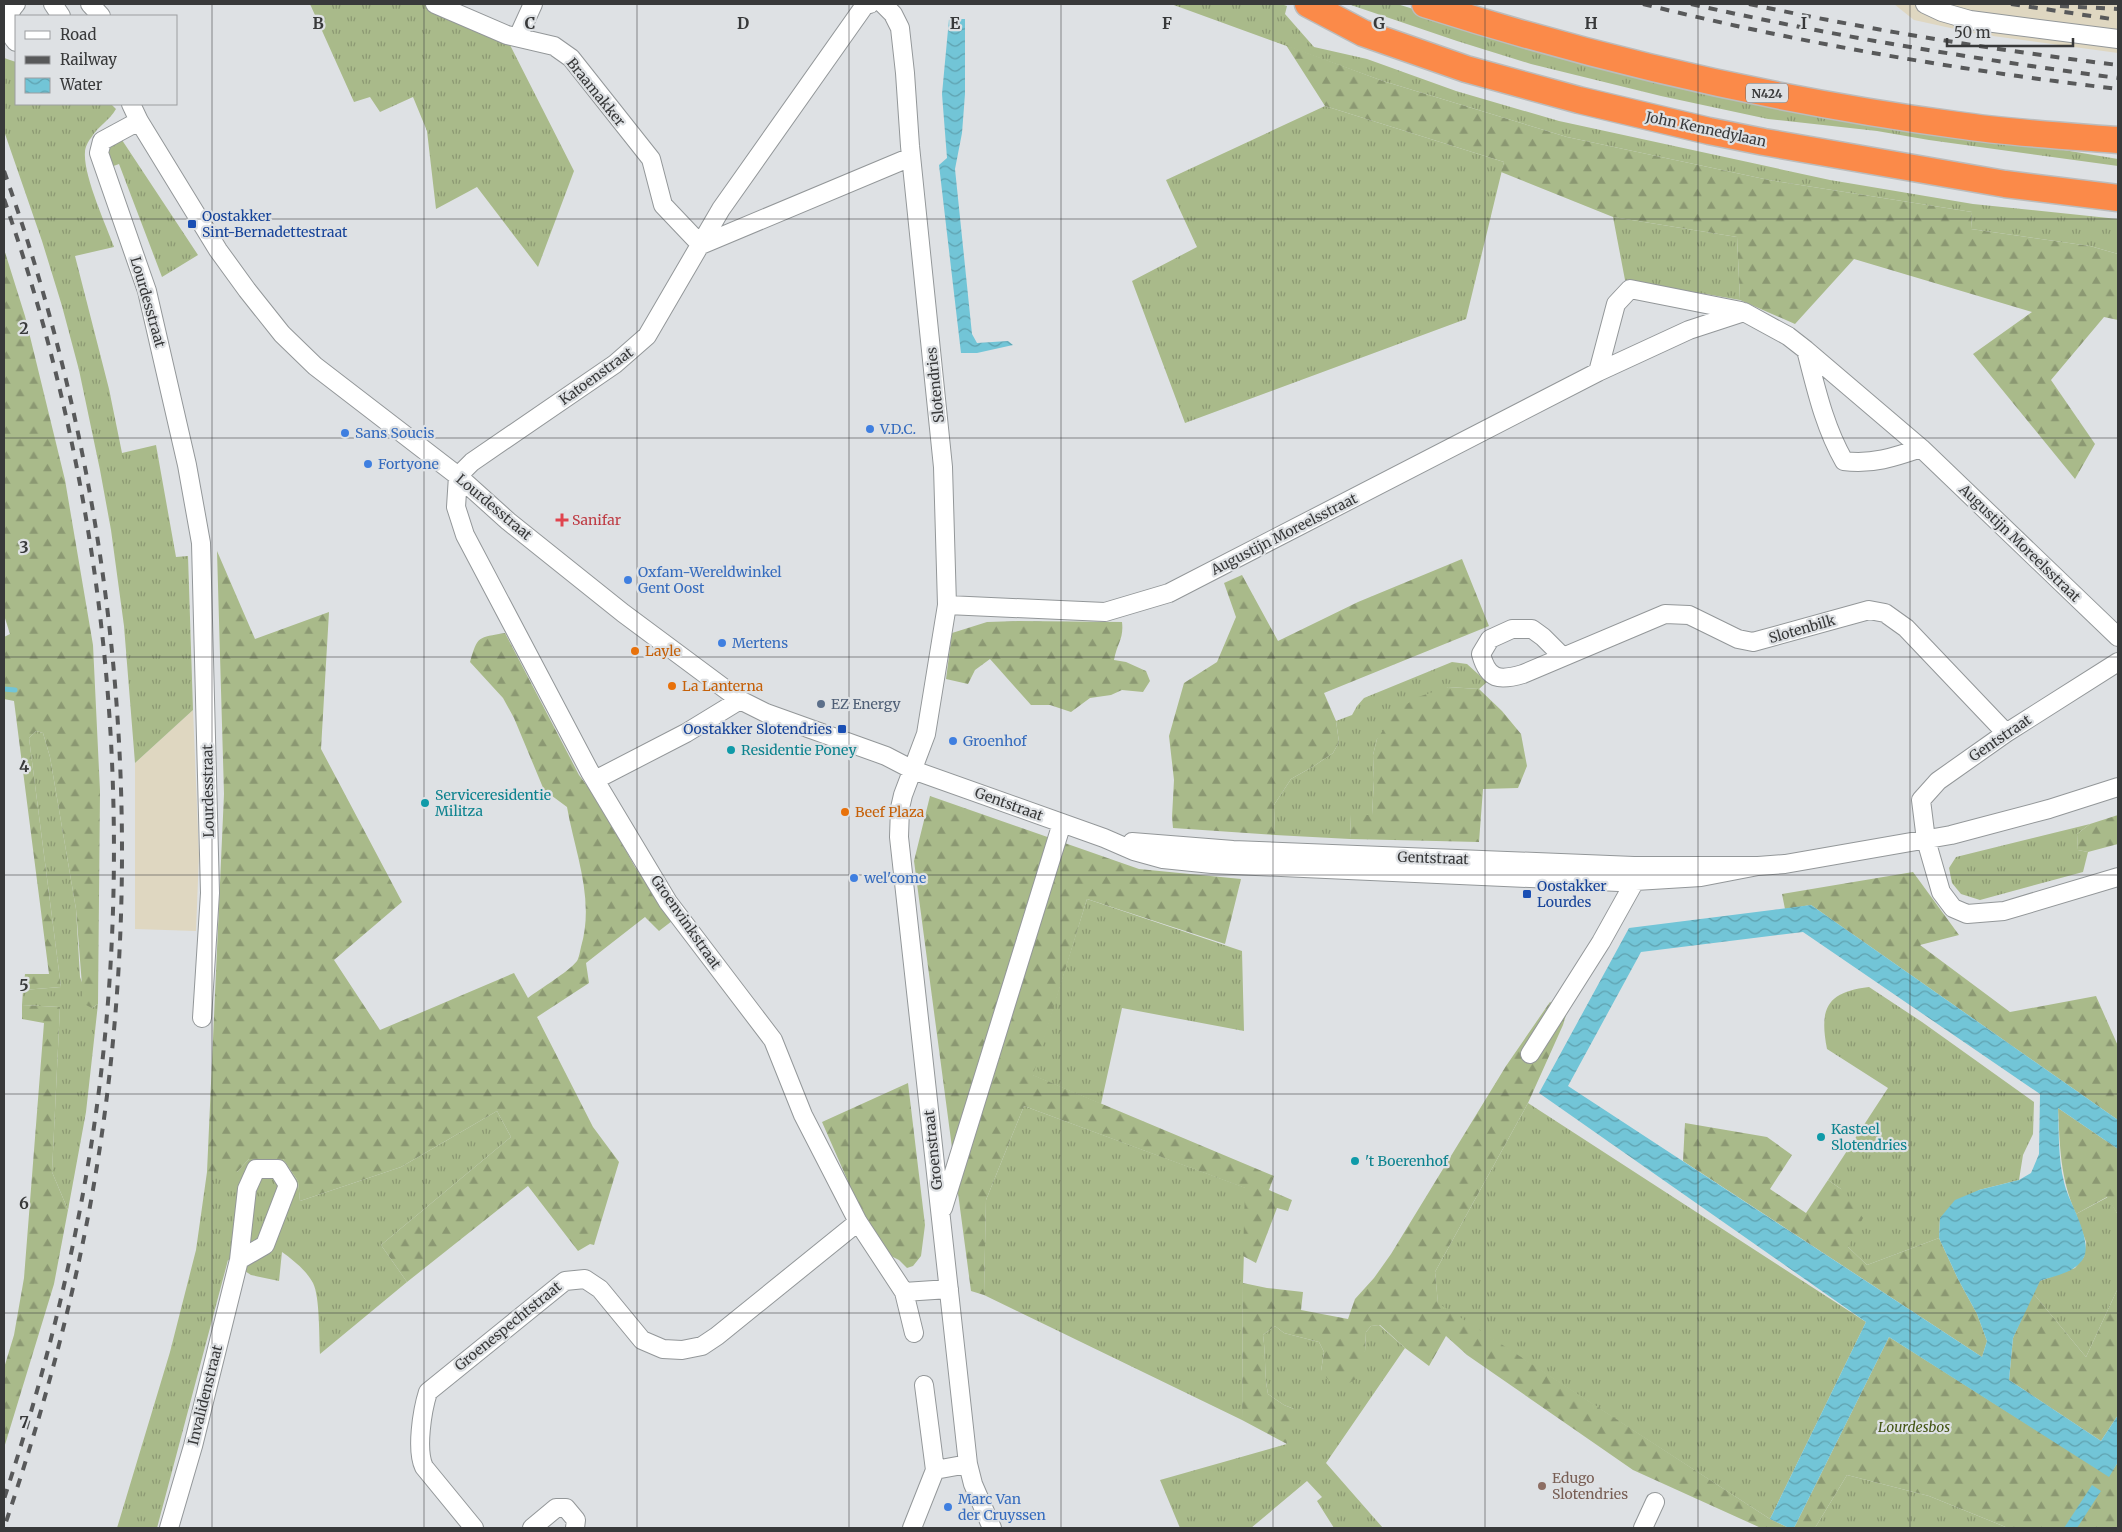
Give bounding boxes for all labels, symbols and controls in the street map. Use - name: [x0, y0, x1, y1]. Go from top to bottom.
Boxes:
- text: B: [312, 13, 324, 33]
- text: C: [525, 13, 535, 33]
- text: D: [737, 13, 749, 33]
- text: E: [950, 13, 961, 33]
- text: F: [1162, 13, 1172, 33]
- text: G: [1373, 13, 1385, 33]
- text: H: [1584, 13, 1598, 33]
- text: I: [1801, 13, 1807, 33]
- legend: [15, 15, 178, 105]
- scale bar: [1947, 15, 2073, 47]
- text: 50 m: [1954, 23, 1991, 42]
- text: Road: [60, 25, 96, 44]
- text: Railway: [60, 50, 117, 69]
- street label: Braamakker: [563, 54, 629, 130]
- text: Water: [59, 75, 103, 94]
- road number: N424: [1746, 84, 1788, 102]
- street label: John Kennedylaan: [1643, 107, 1768, 151]
- place label: Oostakker Sint-Bernadettestraat: [202, 207, 348, 241]
- marker: Oostakker Sint-Bernadettestraat: [186, 218, 198, 230]
- street label: Lourdesstraat: [126, 255, 170, 350]
- text: 2: [19, 318, 29, 338]
- street label: Katoenstraat: [556, 343, 637, 409]
- street label: Slotendries: [922, 346, 948, 424]
- place label: V.D.C.: [879, 420, 916, 438]
- marker: V.D.C.: [864, 423, 876, 435]
- place label: Sans Soucis: [355, 424, 434, 442]
- marker: Sans Soucis: [339, 427, 351, 439]
- place label: Fortyone: [378, 455, 439, 473]
- marker: Fortyone: [362, 458, 374, 470]
- street label: Lourdesstraat: [452, 470, 536, 544]
- street label: Augustijn Moreelsstraat: [1955, 480, 2085, 606]
- street label: Augustijn Moreelsstraat: [1207, 489, 1361, 579]
- place label: Sanifar: [572, 511, 621, 529]
- marker: Sanifar: [556, 514, 568, 526]
- text: 3: [19, 537, 29, 557]
- place label: Oxfam-Wereldwinkel Gent Oost: [638, 563, 782, 597]
- marker: Oxfam-Wereldwinkel Gent Oost: [622, 574, 634, 586]
- street label: Slotenbilk: [1767, 611, 1837, 647]
- place label: Mertens: [732, 634, 788, 652]
- marker: Mertens: [716, 637, 728, 649]
- place label: Layle: [645, 642, 681, 660]
- marker: Layle: [629, 645, 641, 657]
- place label: La Lanterna: [682, 677, 764, 695]
- marker: La Lanterna: [666, 680, 678, 692]
- place label: EZ Energy: [831, 695, 902, 713]
- marker: EZ Energy: [815, 698, 827, 710]
- street label: Gentstraat: [1965, 710, 2035, 765]
- place label: Oostakker Slotendries: [683, 720, 832, 738]
- marker: Oostakker Slotendries: [836, 723, 848, 735]
- place label: Groenhof: [963, 732, 1027, 750]
- marker: Groenhof: [947, 735, 959, 747]
- place label: Residentie Poney: [741, 741, 857, 759]
- street label: Lourdesstraat: [198, 744, 218, 838]
- marker: Residentie Poney: [725, 744, 737, 756]
- text: 4: [19, 756, 29, 776]
- street label: Gentstraat: [972, 783, 1046, 825]
- place label: Serviceresidentie Militza: [435, 786, 551, 820]
- marker: Serviceresidentie Militza: [419, 797, 431, 809]
- place label: Beef Plaza: [855, 803, 925, 821]
- marker: Beef Plaza: [839, 806, 851, 818]
- street label: Gentstraat: [1397, 848, 1470, 868]
- place label: wel'come: [863, 869, 926, 887]
- street label: Groenvinkstraat: [647, 872, 725, 973]
- marker: wel'come: [848, 872, 860, 884]
- place label: Oostakker Lourdes: [1537, 877, 1606, 911]
- marker: Oostakker Lourdes: [1521, 888, 1533, 900]
- text: 5: [19, 975, 29, 995]
- street label: Groenstraat: [920, 1109, 946, 1191]
- place label: Kasteel Slotendries: [1831, 1120, 1907, 1154]
- marker: Kasteel Slotendries: [1815, 1131, 1827, 1143]
- place label: 't Boerenhof: [1365, 1152, 1449, 1170]
- marker: 't Boerenhof: [1349, 1155, 1361, 1167]
- text: 6: [19, 1193, 29, 1213]
- street label: Groenespechtstraat: [451, 1277, 565, 1375]
- street label: Invalidenstraat: [184, 1343, 226, 1447]
- text: 7: [19, 1412, 29, 1432]
- park label: Lourdesbos: [1878, 1418, 1950, 1436]
- place label: Edugo Slotendries: [1552, 1469, 1628, 1503]
- marker: Edugo Slotendries: [1536, 1480, 1548, 1492]
- place label: Marc Van der Cruyssen: [958, 1490, 1046, 1524]
- marker: Marc Van der Cruyssen: [942, 1501, 954, 1513]

